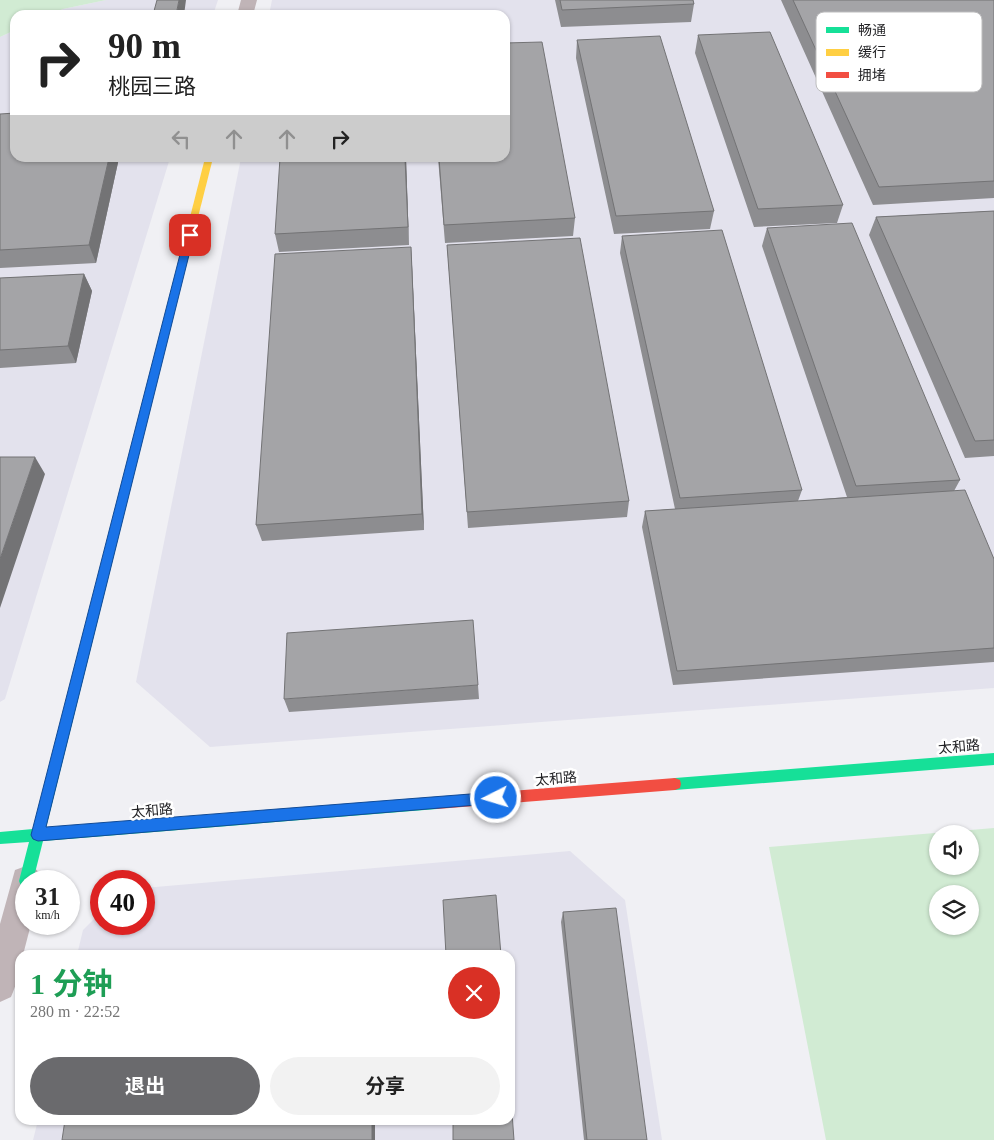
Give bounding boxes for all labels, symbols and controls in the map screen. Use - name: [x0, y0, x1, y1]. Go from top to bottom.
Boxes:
- legend: [816, 12, 982, 92]
- text: 畅通: [858, 23, 886, 38]
- text: 90 m: [108, 27, 181, 66]
- icon: right: [25, 30, 90, 95]
- text: 缓行: [858, 45, 886, 60]
- text: 拥堵: [858, 68, 886, 83]
- text: 桃园三路: [108, 74, 196, 99]
- icon: left: [167, 125, 195, 153]
- icon: ahead: [220, 125, 248, 153]
- icon: ahead: [273, 125, 301, 153]
- icon: right: [326, 125, 354, 153]
- pin: [169, 214, 211, 256]
- icon: arrive: [176, 221, 204, 249]
- street label: 太和路: [937, 738, 981, 756]
- street label: 太和路: [534, 770, 578, 788]
- position arrow: [469, 771, 521, 823]
- street label: 太和路: [130, 802, 174, 820]
- map controls: [929, 825, 979, 935]
- button: sound: [929, 825, 979, 875]
- speed limit sign: 40: [90, 870, 155, 935]
- text: 31: [35, 883, 60, 910]
- button: layers: [929, 885, 979, 935]
- text: km/h: [35, 908, 60, 922]
- text: 1 分钟: [30, 967, 113, 1000]
- button: close: [448, 967, 500, 1019]
- text: 280 m · 22:52: [30, 1003, 120, 1020]
- button: 退出: [30, 1057, 260, 1115]
- button: 分享: [270, 1057, 500, 1115]

